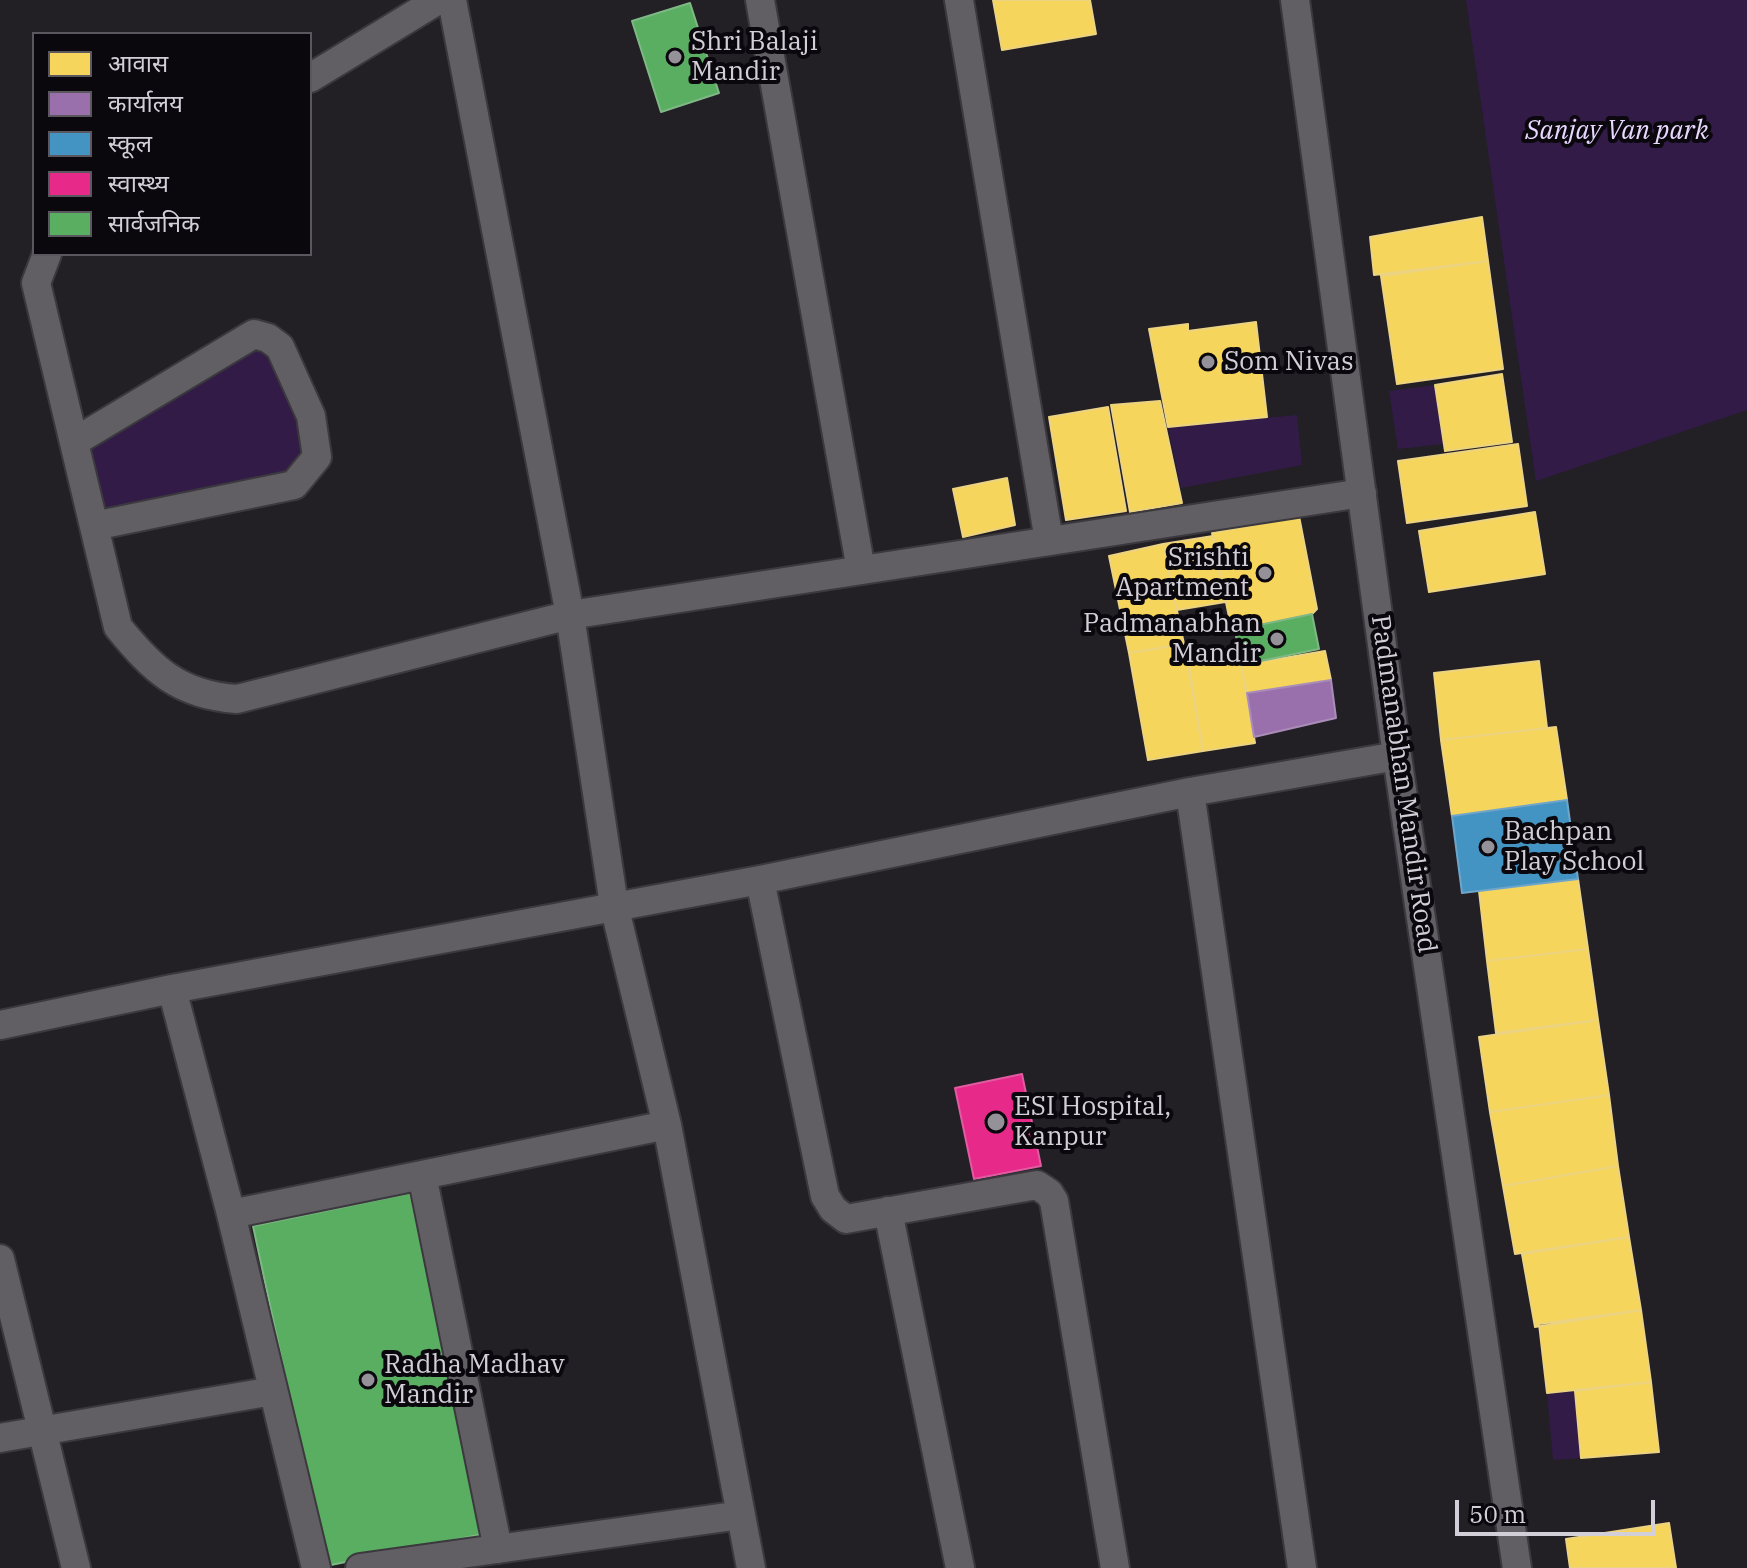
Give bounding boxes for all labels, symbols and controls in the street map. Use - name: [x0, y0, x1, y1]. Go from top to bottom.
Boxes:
- place label: Shri Balaji Mandir: [691, 26, 818, 88]
- legend: [32, 32, 312, 256]
- text: आवास: [108, 47, 168, 79]
- marker: Shri Balaji Mandir: [666, 48, 684, 66]
- text: कार्यालय: [108, 87, 183, 119]
- park label: Sanjay Van park: [1525, 115, 1709, 147]
- text: स्कूल: [108, 127, 152, 159]
- text: स्वास्थ्य: [108, 167, 169, 199]
- text: सार्वजनिक: [108, 207, 200, 239]
- place label: Som Nivas: [1224, 346, 1354, 378]
- marker: Som Nivas: [1199, 353, 1217, 371]
- place label: Srishti Apartment: [1116, 542, 1249, 604]
- marker: Srishti Apartment: [1256, 564, 1274, 582]
- place label: Padmanabhan Mandir: [1083, 608, 1261, 670]
- street label: Padmanabhan Mandir Road: [1364, 613, 1442, 955]
- marker: Padmanabhan Mandir: [1268, 630, 1286, 648]
- place label: Bachpan Play School: [1504, 816, 1644, 878]
- marker: Bachpan Play School: [1479, 838, 1497, 856]
- place label: ESI Hospital, Kanpur: [1014, 1091, 1171, 1152]
- marker: ESI Hospital, Kanpur: [985, 1111, 1007, 1133]
- place label: Radha Madhav Mandir: [384, 1349, 565, 1410]
- marker: Radha Madhav Mandir: [359, 1371, 377, 1389]
- scale bar: [1459, 1484, 1659, 1534]
- text: 50 m: [1469, 1498, 1526, 1530]

